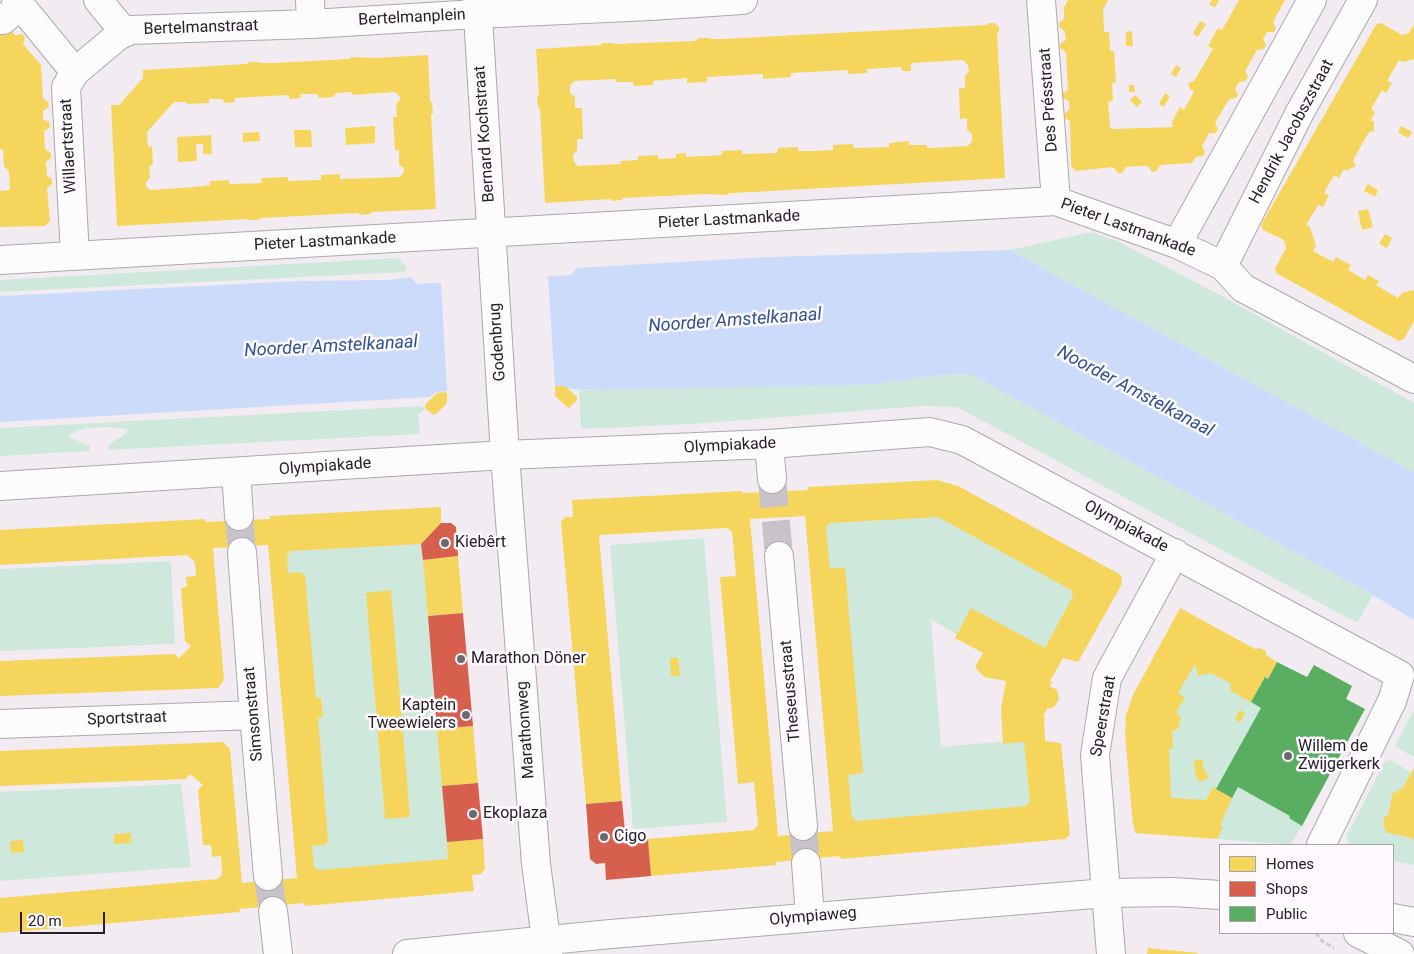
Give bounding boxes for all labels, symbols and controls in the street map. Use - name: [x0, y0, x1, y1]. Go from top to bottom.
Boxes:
- street label: Bertelmanplein: [358, 6, 466, 30]
- street label: Bertelmanstraat: [143, 16, 259, 40]
- street label: Des Présstraat: [1036, 47, 1062, 153]
- street label: Hendrik Jacobszstraat: [1246, 57, 1338, 207]
- street label: Bernard Kochstraat: [471, 65, 499, 203]
- street label: Willaertstraat: [57, 98, 81, 194]
- street label: Pieter Lastmankade: [1058, 195, 1198, 261]
- street label: Pieter Lastmankade: [657, 207, 801, 233]
- street label: Pieter Lastmankade: [253, 229, 397, 255]
- street label: Godenbrug: [486, 302, 510, 382]
- water label: Noorder Amstelkanaal: [648, 304, 822, 338]
- water label: Noorder Amstelkanaal: [244, 332, 418, 362]
- water label: Noorder Amstelkanaal: [1053, 342, 1217, 442]
- street label: Olympiakade: [683, 434, 777, 458]
- street label: Olympiakade: [278, 454, 372, 480]
- street label: Olympiakade: [1081, 497, 1171, 557]
- place label: Kiebêrt: [455, 533, 506, 553]
- marker: Kiebêrt: [439, 537, 451, 549]
- street label: Theseusstraat: [777, 639, 805, 743]
- place label: Marathon Döner: [471, 649, 586, 669]
- marker: Marathon Döner: [455, 653, 467, 665]
- street label: Simsonstraat: [240, 666, 268, 762]
- street label: Speerstraat: [1087, 674, 1121, 758]
- street label: Marathonweg: [513, 680, 539, 780]
- place label: Kaptein Tweewielers: [367, 696, 456, 734]
- street label: Sportstraat: [87, 708, 167, 730]
- marker: Kaptein Tweewielers: [460, 709, 472, 721]
- place label: Willem de Zwijgerkerk: [1298, 737, 1380, 775]
- marker: Willem de Zwijgerkerk: [1282, 750, 1294, 762]
- place label: Ekoplaza: [483, 804, 548, 824]
- marker: Ekoplaza: [467, 808, 479, 820]
- place label: Cigo: [614, 827, 646, 847]
- marker: Cigo: [598, 831, 610, 843]
- legend: [1219, 844, 1394, 934]
- text: Homes: [1266, 855, 1314, 873]
- text: Shops: [1266, 880, 1308, 898]
- scale bar: [22, 902, 108, 934]
- street label: Olympiaweg: [769, 904, 857, 930]
- text: Public: [1266, 905, 1307, 923]
- text: 20 m: [28, 912, 62, 930]

